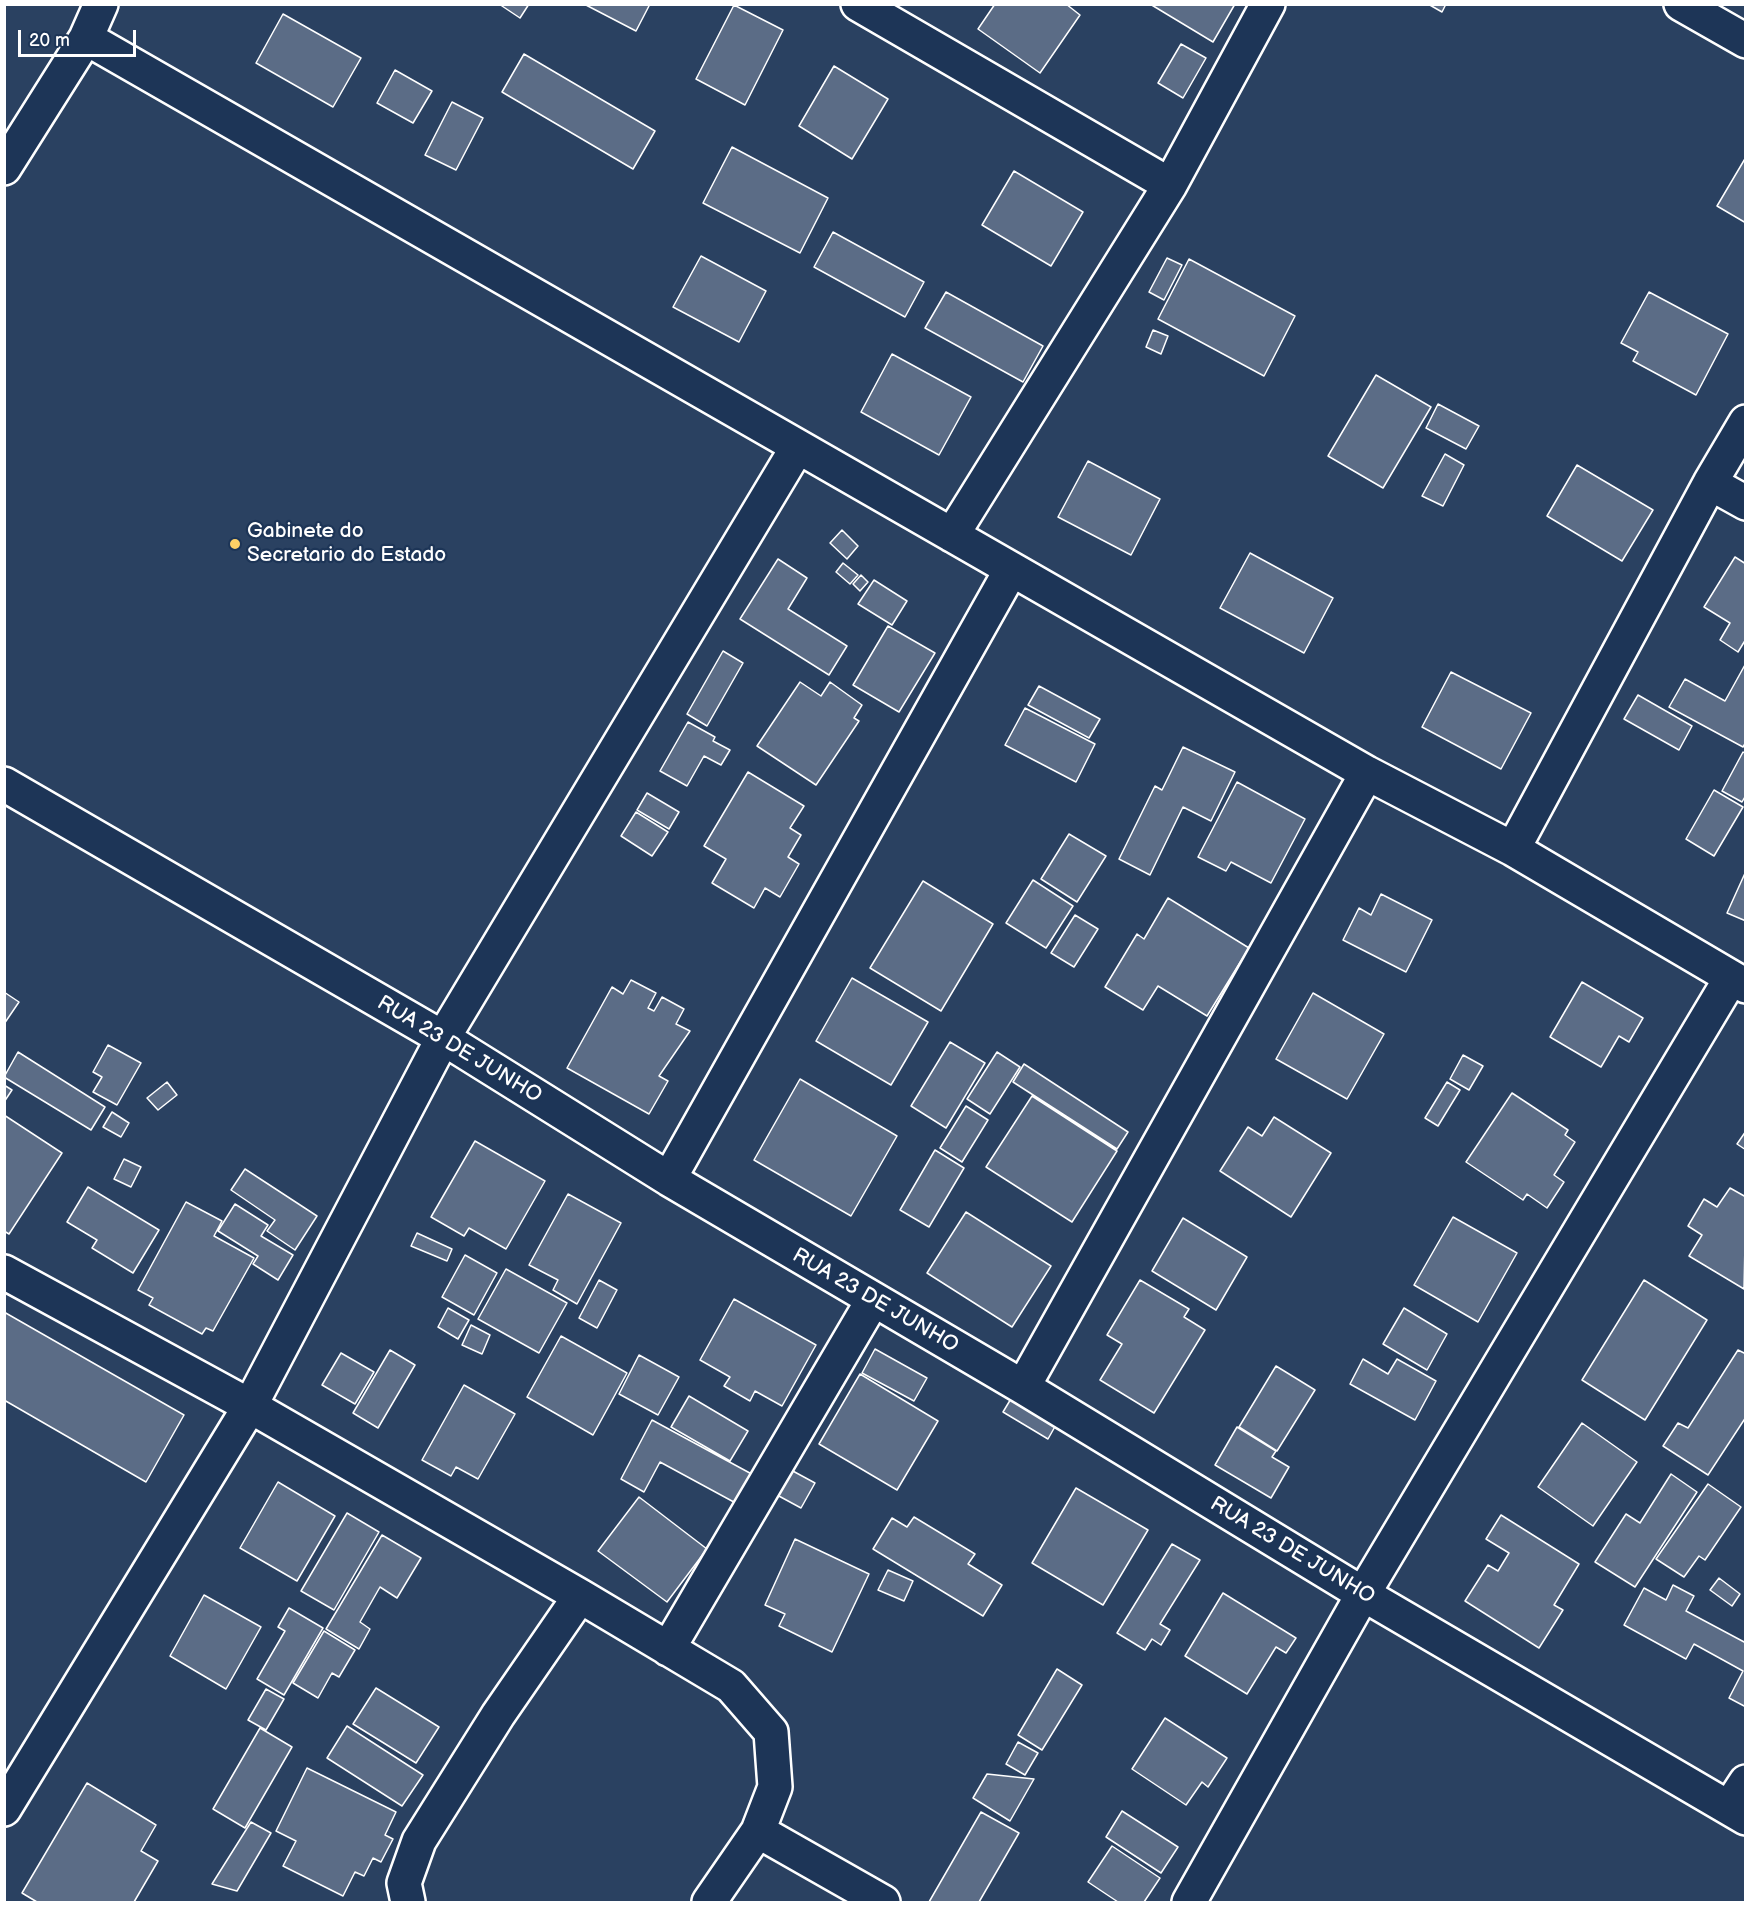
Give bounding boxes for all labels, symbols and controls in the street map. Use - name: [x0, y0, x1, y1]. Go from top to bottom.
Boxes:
- scale bar: [21, 18, 140, 56]
- text: 20 m: [29, 30, 70, 51]
- place label: Gabinete do Secretario do Estado: [247, 519, 446, 569]
- marker: Gabinete do Secretario do Estado: [228, 537, 242, 551]
- street label: RUA 23 DE JUNHO: [372, 991, 546, 1109]
- street label: RUA 23 DE JUNHO: [788, 1243, 962, 1359]
- street label: RUA 23 DE JUNHO: [1205, 1492, 1379, 1610]

